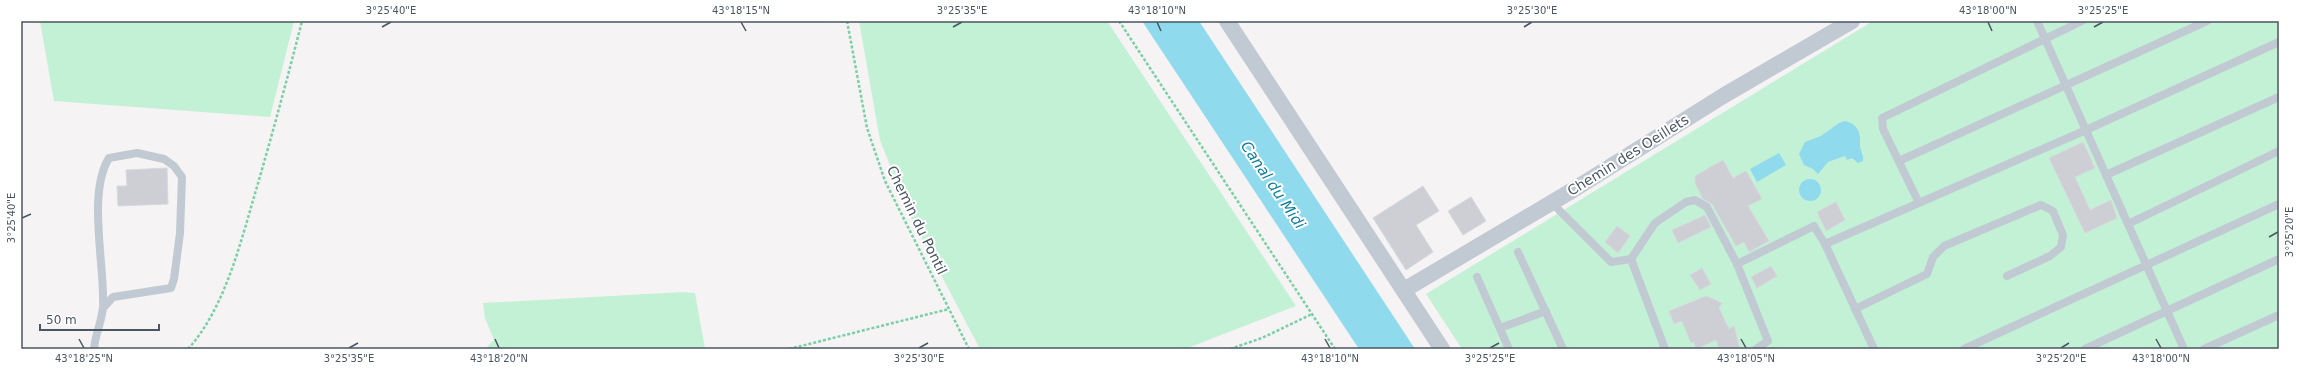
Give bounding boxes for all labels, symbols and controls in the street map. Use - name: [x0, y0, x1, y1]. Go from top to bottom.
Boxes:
- text: 3°25'40"E: [366, 5, 416, 16]
- text: 43°18'15"N: [712, 5, 770, 16]
- text: 3°25'35"E: [937, 5, 987, 16]
- text: 43°18'10"N: [1128, 5, 1186, 16]
- text: 3°25'30"E: [1507, 5, 1557, 16]
- text: 43°18'00"N: [1959, 5, 2017, 16]
- text: 3°25'25"E: [2078, 5, 2128, 16]
- street label: Chemin des Oeillets: [1564, 111, 1692, 199]
- water label: Canal du Midi: [1237, 138, 1309, 233]
- street label: Chemin du Pontil: [884, 163, 950, 277]
- text: 3°25'40"E: [6, 193, 17, 243]
- text: 3°25'20"E: [2284, 207, 2295, 257]
- scale bar: [40, 306, 159, 332]
- text: 50 m: [46, 313, 77, 327]
- text: 43°18'25"N: [55, 353, 113, 364]
- text: 3°25'35"E: [324, 353, 374, 364]
- text: 43°18'20"N: [470, 353, 528, 364]
- text: 3°25'30"E: [894, 353, 944, 364]
- text: 43°18'10"N: [1301, 353, 1359, 364]
- text: 3°25'25"E: [1465, 353, 1515, 364]
- text: 43°18'05"N: [1717, 353, 1775, 364]
- text: 3°25'20"E: [2036, 353, 2086, 364]
- text: 43°18'00"N: [2132, 353, 2190, 364]

